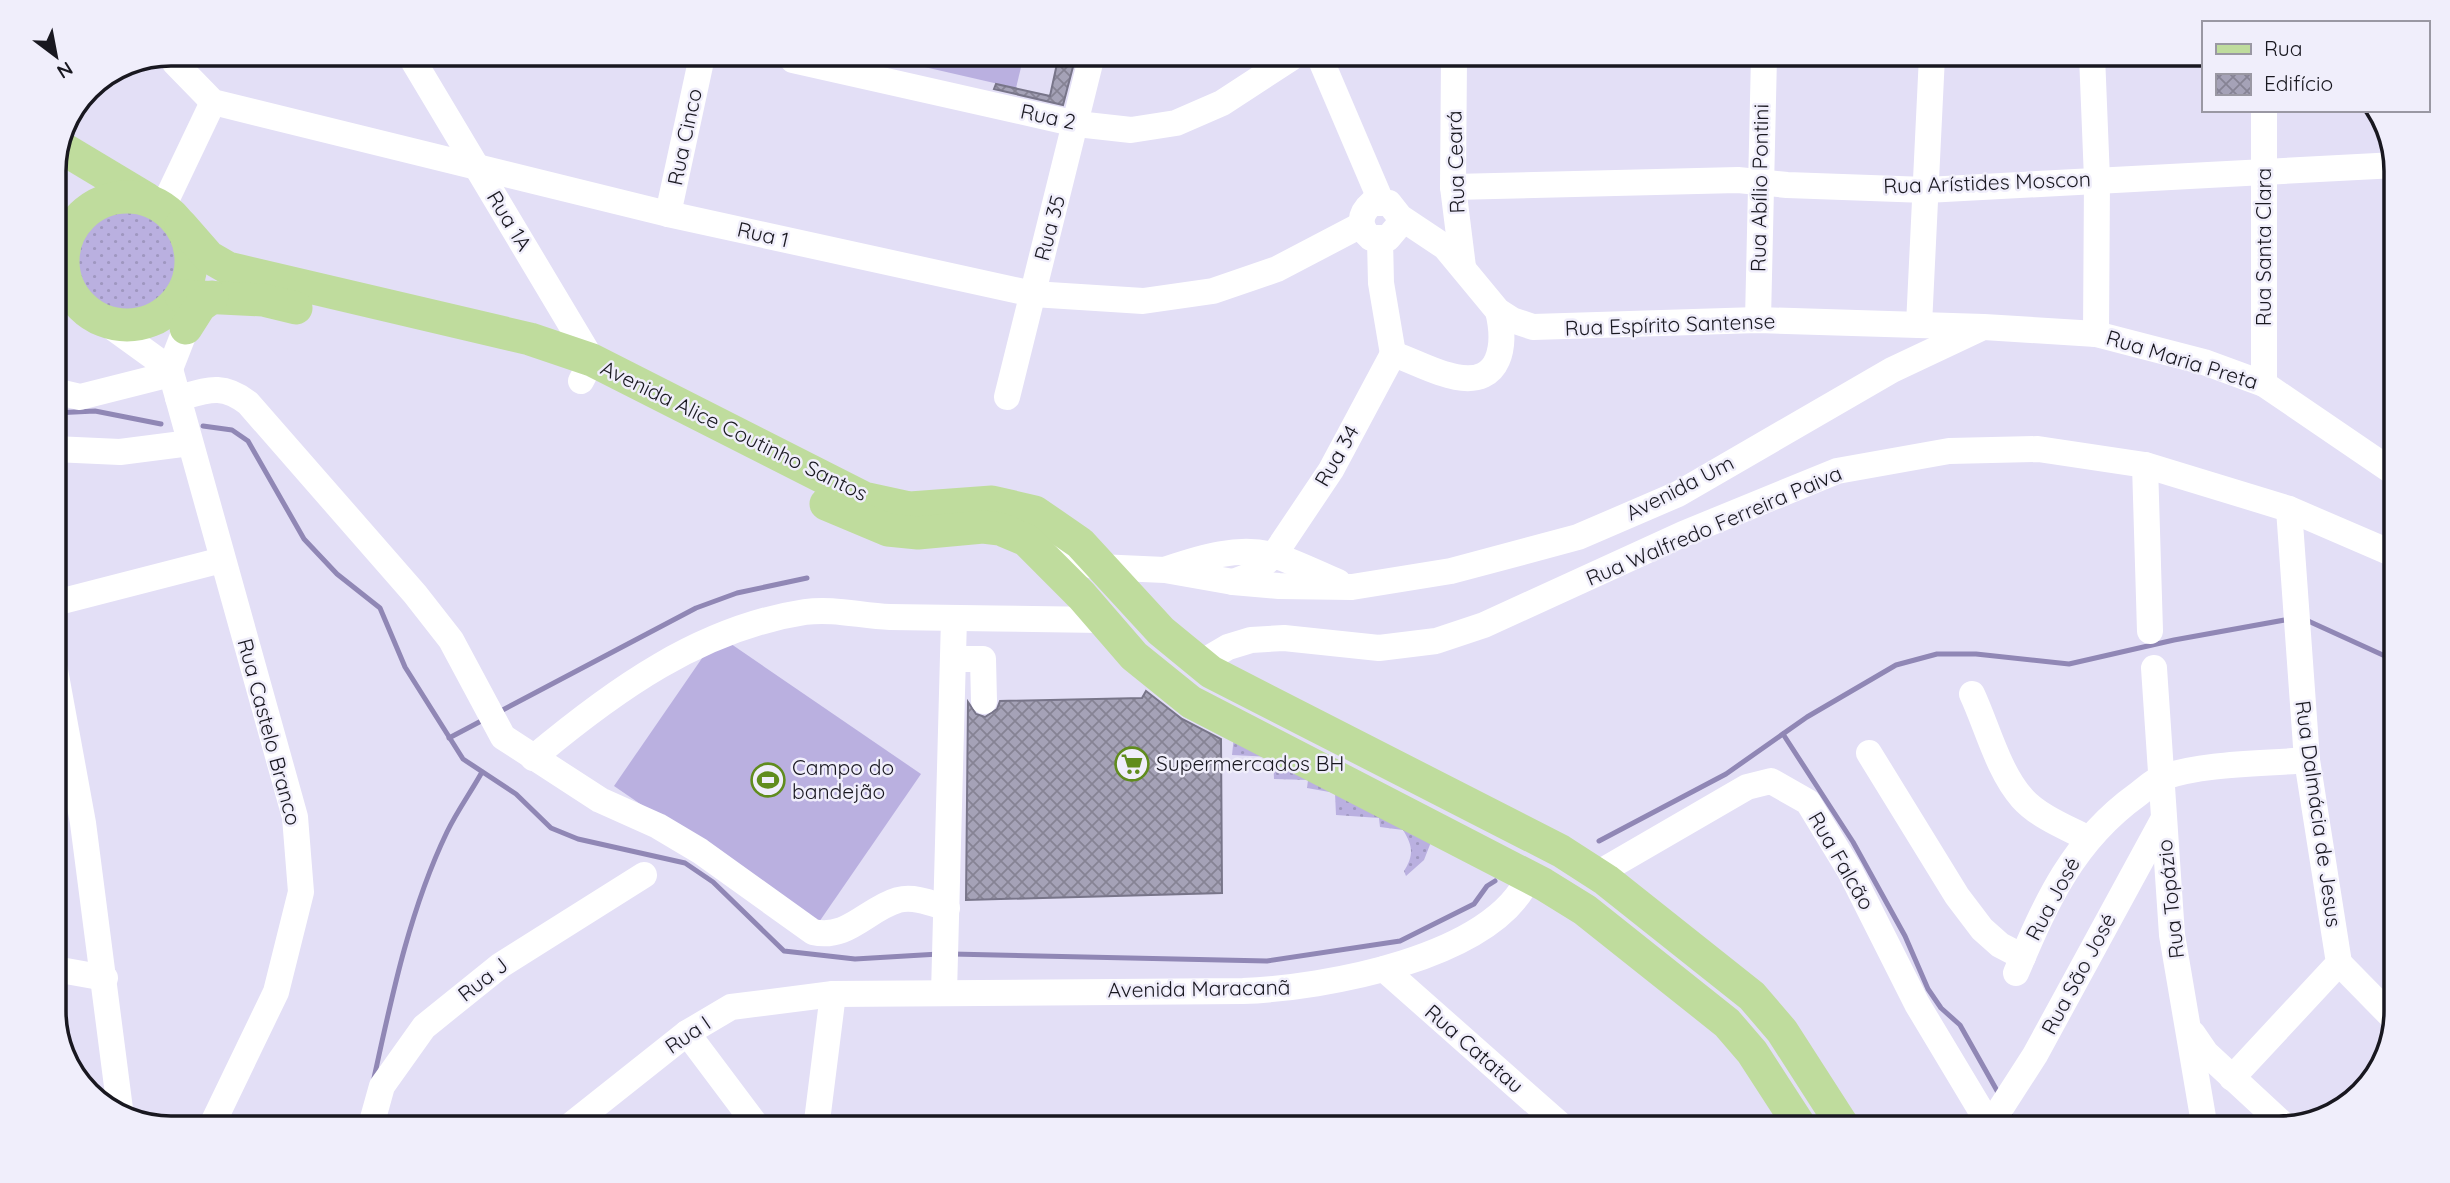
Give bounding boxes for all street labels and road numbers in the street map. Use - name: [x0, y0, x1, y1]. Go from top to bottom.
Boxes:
- street label: Rua Cinco: [661, 86, 707, 188]
- street label: Rua 2: [1018, 97, 1078, 135]
- street label: Rua Abílio Pontini: [1745, 104, 1773, 272]
- street label: Rua Ceará: [1440, 110, 1470, 214]
- street label: Rua Arístides Moscon: [1883, 165, 2091, 199]
- street label: Rua Santa Clara: [2250, 168, 2276, 326]
- street label: Rua 1A: [482, 186, 538, 255]
- street label: Rua 35: [1028, 192, 1070, 263]
- street label: Rua 1: [735, 216, 792, 253]
- street label: Rua Espírito Santense: [1564, 307, 1776, 341]
- street label: Rua Maria Preta: [2103, 324, 2261, 394]
- street label: Avenida Alice Coutinho Santos: [597, 354, 872, 506]
- street label: Rua 34: [1308, 420, 1364, 491]
- street label: Avenida Um: [1621, 449, 1738, 525]
- street label: Rua Walfredo Ferreira Paiva: [1582, 459, 1845, 591]
- street label: Rua Castelo Branco: [233, 635, 307, 828]
- street label: Rua Dalmácia de Jesus: [2290, 699, 2348, 929]
- street label: Rua Falcão: [1803, 807, 1880, 914]
- street label: Rua Topázio: [2151, 838, 2189, 960]
- street label: Rua José: [2019, 852, 2085, 945]
- street label: Rua São José: [2035, 908, 2121, 1039]
- street label: Rua J: [452, 952, 513, 1007]
- street label: Avenida Maracanã: [1107, 973, 1291, 1003]
- street label: Rua Catatau: [1420, 998, 1529, 1098]
- street label: Rua I: [660, 1010, 715, 1059]

